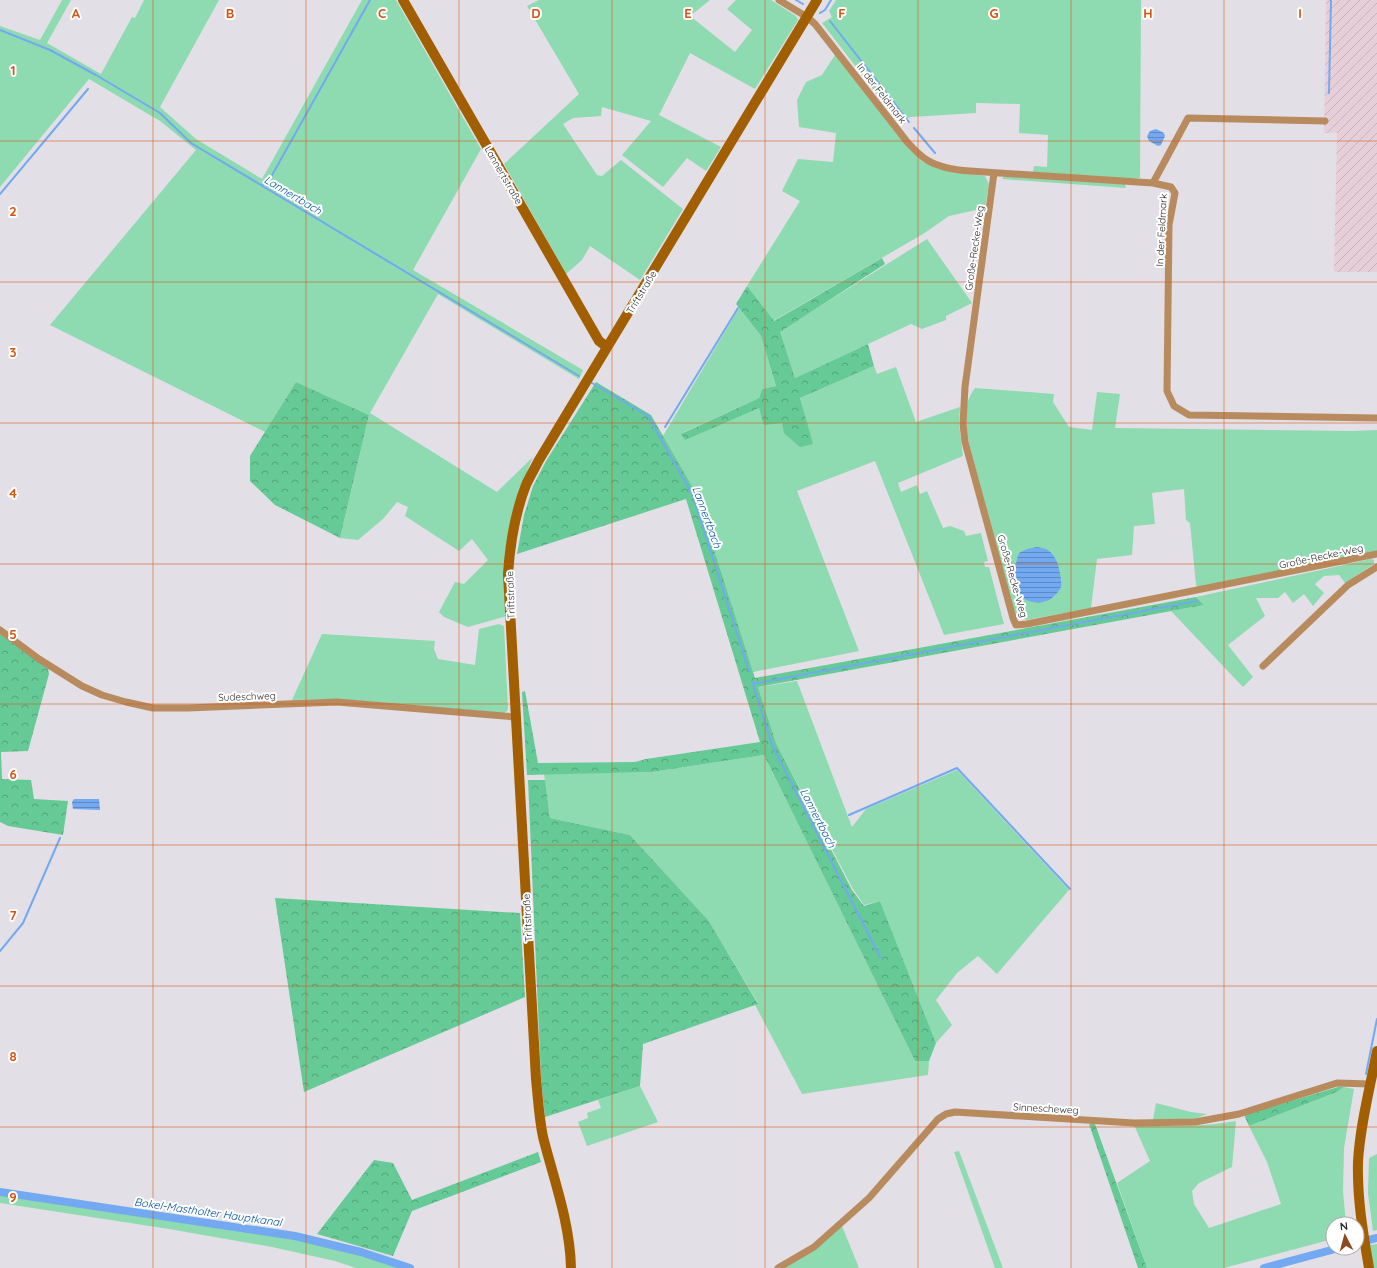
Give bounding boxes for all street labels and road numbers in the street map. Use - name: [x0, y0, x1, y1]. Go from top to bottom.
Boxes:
- street label: In der Feldmark: [854, 61, 909, 126]
- street label: Lannertstraße: [482, 144, 526, 207]
- street label: In der Feldmark: [1153, 193, 1170, 267]
- street label: Große-Recke-Weg: [962, 205, 987, 291]
- street label: Triftstraße: [623, 268, 660, 316]
- street label: Große-Recke-Weg: [994, 533, 1031, 619]
- street label: Große-Recke-Weg: [1278, 541, 1364, 572]
- street label: Triftstraße: [503, 570, 518, 619]
- street label: Sudeschweg: [218, 689, 276, 704]
- street label: Triftstraße: [520, 893, 535, 942]
- street label: Sinnescheweg: [1013, 1100, 1079, 1117]

